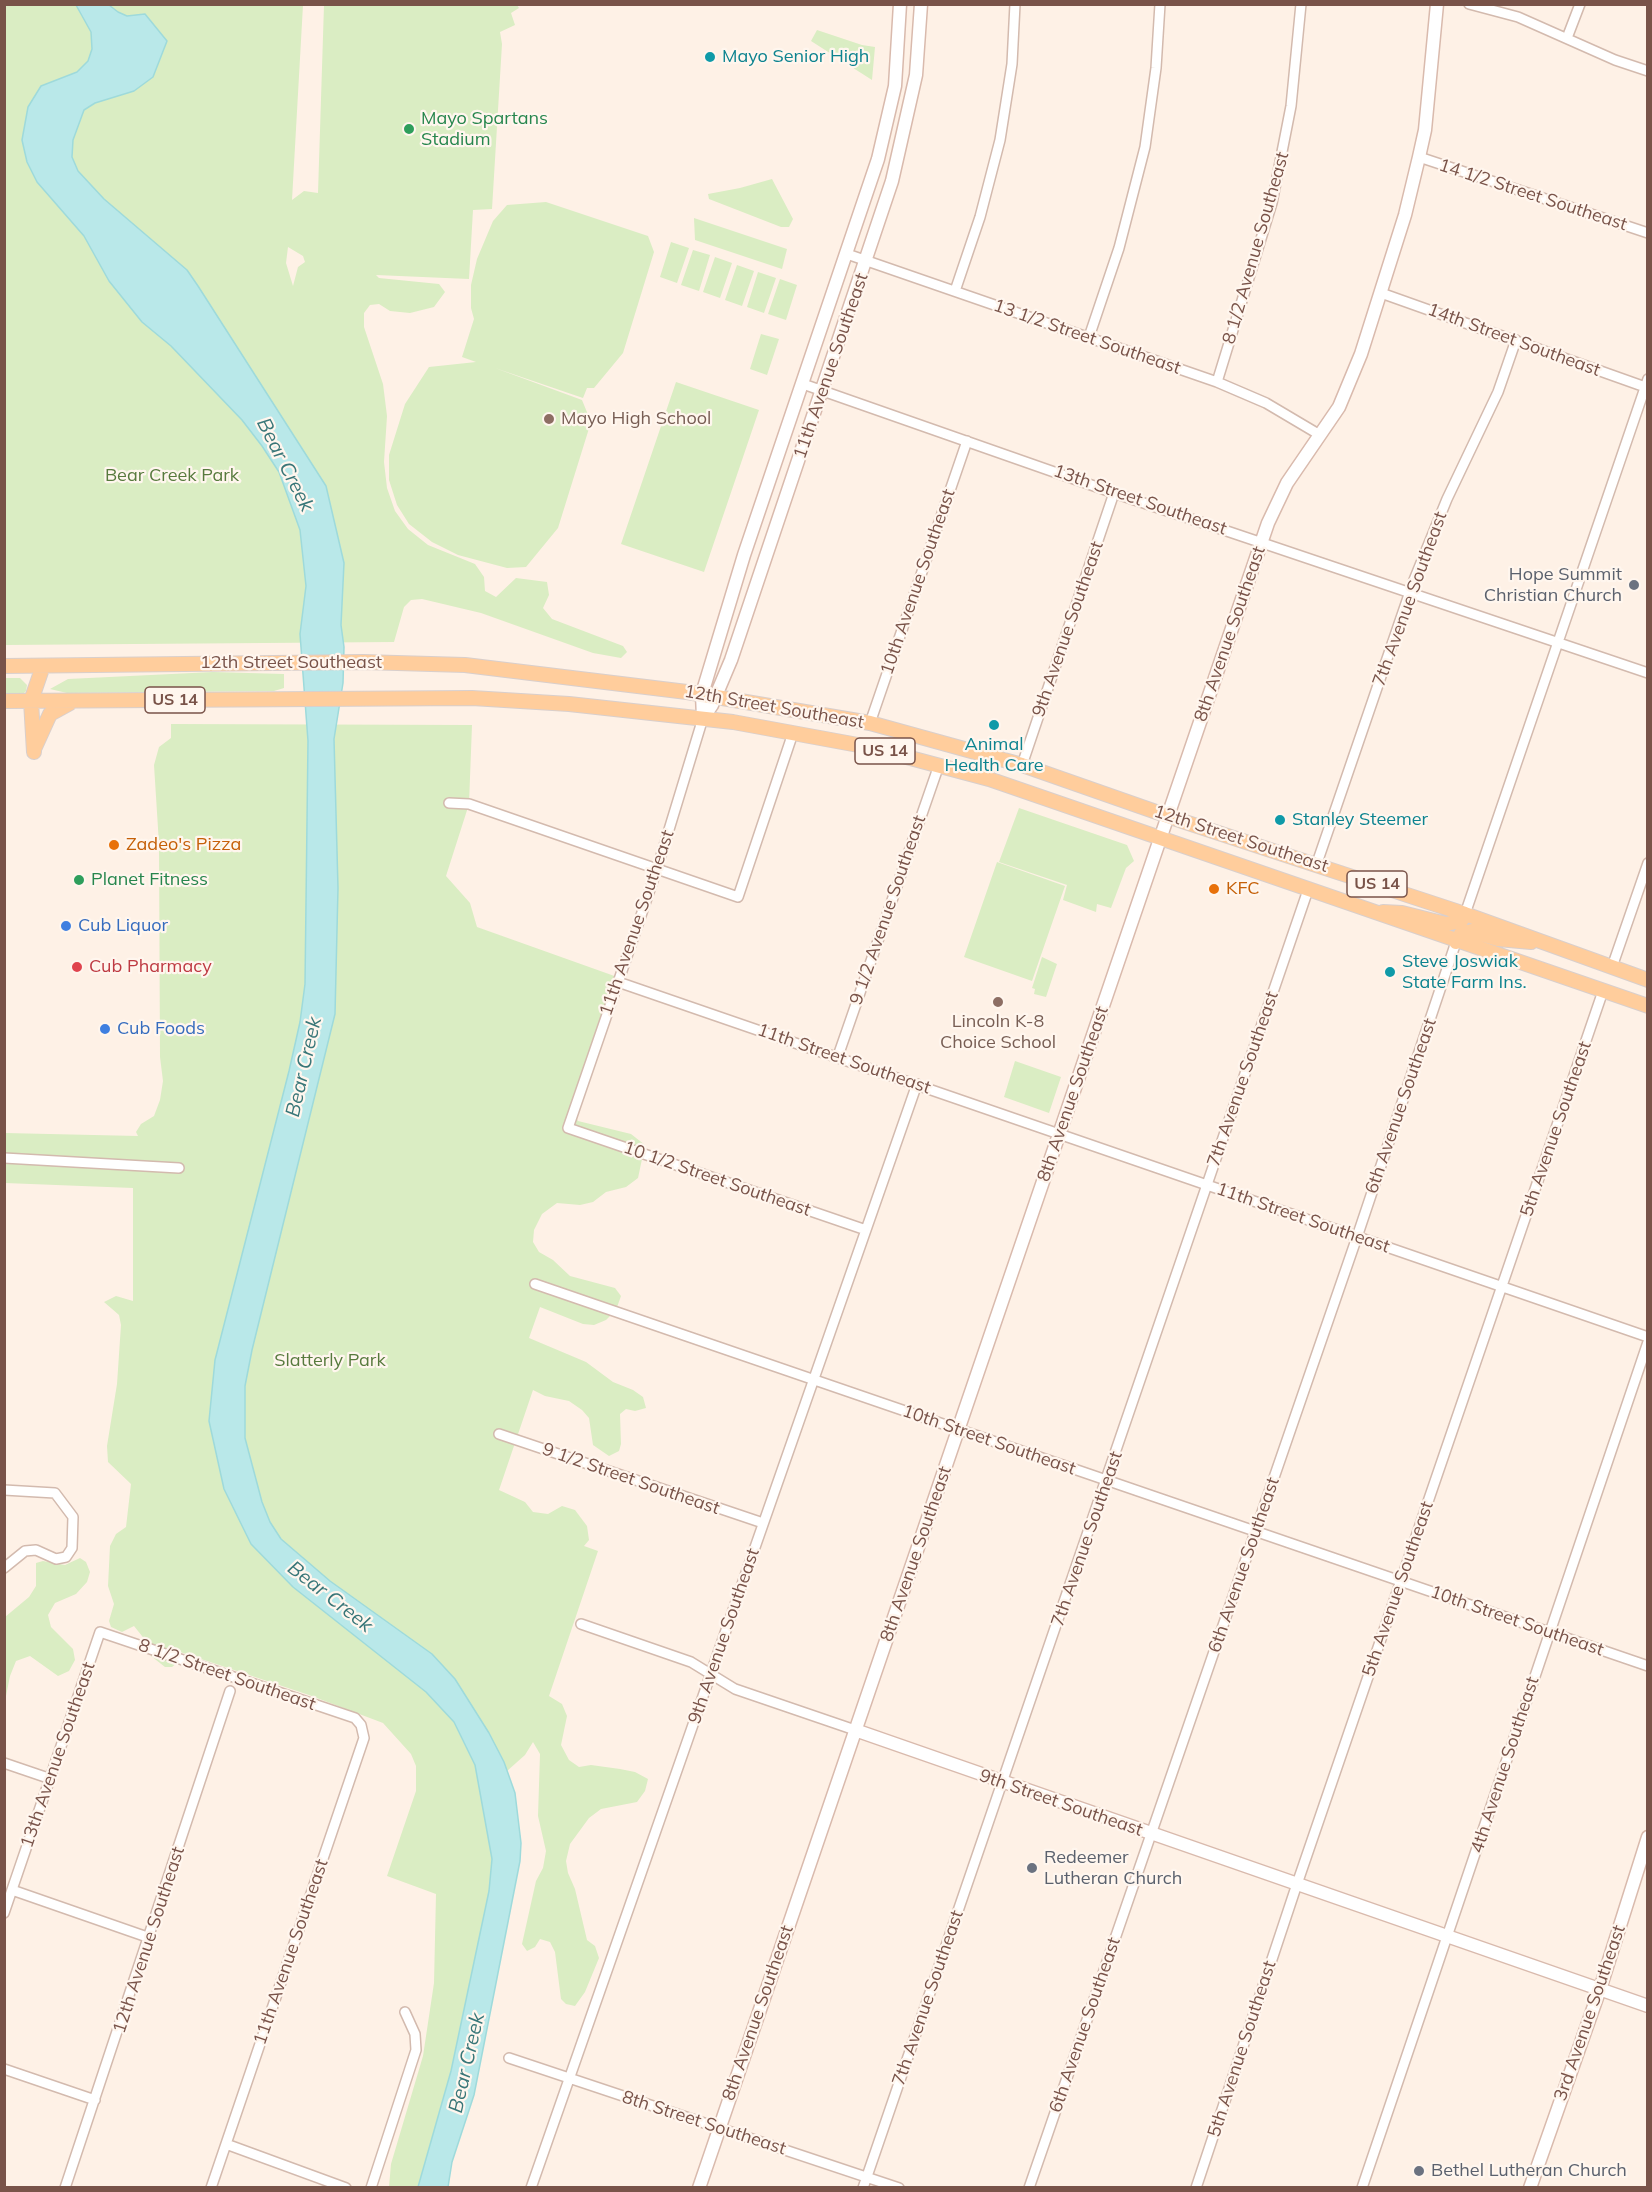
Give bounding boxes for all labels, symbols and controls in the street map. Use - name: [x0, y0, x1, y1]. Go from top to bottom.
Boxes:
- place label: Mayo Senior High: [722, 46, 869, 68]
- marker: Mayo Senior High: [703, 50, 717, 64]
- place label: Mayo Spartans Stadium: [421, 108, 548, 150]
- marker: Mayo Spartans Stadium: [402, 122, 416, 136]
- street label: 8 1/2 Avenue Southeast: [1218, 149, 1294, 347]
- street label: 14 1/2 Street Southeast: [1436, 154, 1630, 236]
- street label: 11th Avenue Southeast: [789, 270, 873, 462]
- street label: 13 1/2 Street Southeast: [991, 295, 1183, 379]
- street label: 14th Street Southeast: [1425, 299, 1603, 381]
- place label: Mayo High School: [561, 408, 711, 430]
- marker: Mayo High School: [542, 412, 556, 426]
- water label: Bear Creek: [251, 414, 319, 516]
- street label: 13th Street Southeast: [1050, 460, 1230, 540]
- park label: Bear Creek Park: [105, 465, 239, 487]
- street label: 10th Avenue Southeast: [876, 486, 960, 678]
- street label: 7th Avenue Southeast: [1368, 509, 1452, 689]
- street label: 9th Avenue Southeast: [1028, 538, 1108, 720]
- street label: 8th Avenue Southeast: [1190, 543, 1270, 725]
- place label: Hope Summit Christian Church: [1484, 564, 1622, 606]
- marker: Hope Summit Christian Church: [1627, 578, 1641, 592]
- street label: 12th Street Southeast: [200, 652, 382, 674]
- street label: 12th Street Southeast: [682, 681, 866, 733]
- road number: US 14: [145, 687, 205, 713]
- marker: Animal Health Care: [987, 718, 1001, 732]
- place label: Animal Health Care: [944, 734, 1044, 777]
- road number: US 14: [855, 738, 915, 764]
- street label: 12th Street Southeast: [1151, 801, 1331, 877]
- place label: Stanley Steemer: [1292, 809, 1428, 831]
- street label: 9 1/2 Avenue Southeast: [845, 813, 931, 1007]
- marker: Stanley Steemer: [1273, 813, 1287, 827]
- street label: 11th Avenue Southeast: [595, 827, 679, 1019]
- place label: Zadeo's Pizza: [126, 834, 241, 856]
- marker: Zadeo's Pizza: [107, 838, 121, 852]
- place label: Planet Fitness: [91, 869, 208, 891]
- road number: US 14: [1347, 871, 1407, 897]
- marker: Planet Fitness: [72, 873, 86, 887]
- place label: KFC: [1226, 878, 1260, 900]
- marker: KFC: [1207, 882, 1221, 896]
- place label: Cub Liquor: [78, 915, 168, 937]
- marker: Cub Liquor: [59, 919, 73, 933]
- place label: Steve Joswiak State Farm Ins.: [1402, 951, 1527, 994]
- place label: Cub Pharmacy: [89, 956, 212, 978]
- marker: Cub Pharmacy: [70, 960, 84, 974]
- marker: Steve Joswiak State Farm Ins.: [1383, 965, 1397, 979]
- street label: 7th Avenue Southeast: [1203, 988, 1283, 1170]
- marker: Lincoln K-8 Choice School: [991, 995, 1005, 1009]
- street label: 8th Avenue Southeast: [1033, 1003, 1113, 1185]
- place label: Lincoln K-8 Choice School: [940, 1011, 1056, 1054]
- water label: Bear Creek: [281, 1015, 327, 1119]
- street label: 6th Avenue Southeast: [1361, 1015, 1441, 1197]
- place label: Cub Foods: [117, 1018, 205, 1040]
- street label: 11th Street Southeast: [754, 1019, 934, 1099]
- marker: Cub Foods: [98, 1022, 112, 1036]
- street label: 5th Avenue Southeast: [1516, 1038, 1596, 1220]
- street label: 10 1/2 Street Southeast: [621, 1137, 813, 1221]
- street label: 11th Street Southeast: [1213, 1178, 1393, 1258]
- park label: Slatterly Park: [274, 1350, 386, 1372]
- street label: 10th Street Southeast: [899, 1400, 1079, 1480]
- street label: 9 1/2 Street Southeast: [540, 1439, 722, 1519]
- street label: 7th Avenue Southeast: [1047, 1448, 1127, 1630]
- street label: 8th Avenue Southeast: [876, 1463, 956, 1645]
- street label: 6th Avenue Southeast: [1204, 1474, 1284, 1656]
- street label: 5th Avenue Southeast: [1358, 1498, 1438, 1680]
- street label: 9th Avenue Southeast: [684, 1545, 764, 1727]
- water label: Bear Creek: [282, 1556, 378, 1638]
- street label: 10th Street Southeast: [1427, 1581, 1607, 1661]
- street label: 8 1/2 Street Southeast: [136, 1635, 318, 1715]
- street label: 13th Avenue Southeast: [16, 1659, 100, 1851]
- street label: 4th Avenue Southeast: [1466, 1674, 1544, 1856]
- street label: 9th Street Southeast: [977, 1765, 1145, 1841]
- street label: 12th Avenue Southeast: [109, 1844, 189, 2036]
- place label: Redeemer Lutheran Church: [1044, 1847, 1182, 1890]
- street label: 11th Avenue Southeast: [249, 1856, 333, 2048]
- marker: Redeemer Lutheran Church: [1025, 1861, 1039, 1875]
- street label: 7th Avenue Southeast: [888, 1907, 968, 2089]
- street label: 8th Avenue Southeast: [718, 1922, 798, 2104]
- street label: 3rd Avenue Southeast: [1550, 1922, 1630, 2104]
- street label: 6th Avenue Southeast: [1045, 1934, 1125, 2116]
- street label: 5th Avenue Southeast: [1203, 1958, 1281, 2140]
- water label: Bear Creek: [444, 2011, 490, 2115]
- street label: 8th Street Southeast: [619, 2086, 789, 2160]
- place label: Bethel Lutheran Church: [1431, 2160, 1627, 2182]
- marker: Bethel Lutheran Church: [1412, 2164, 1426, 2178]

